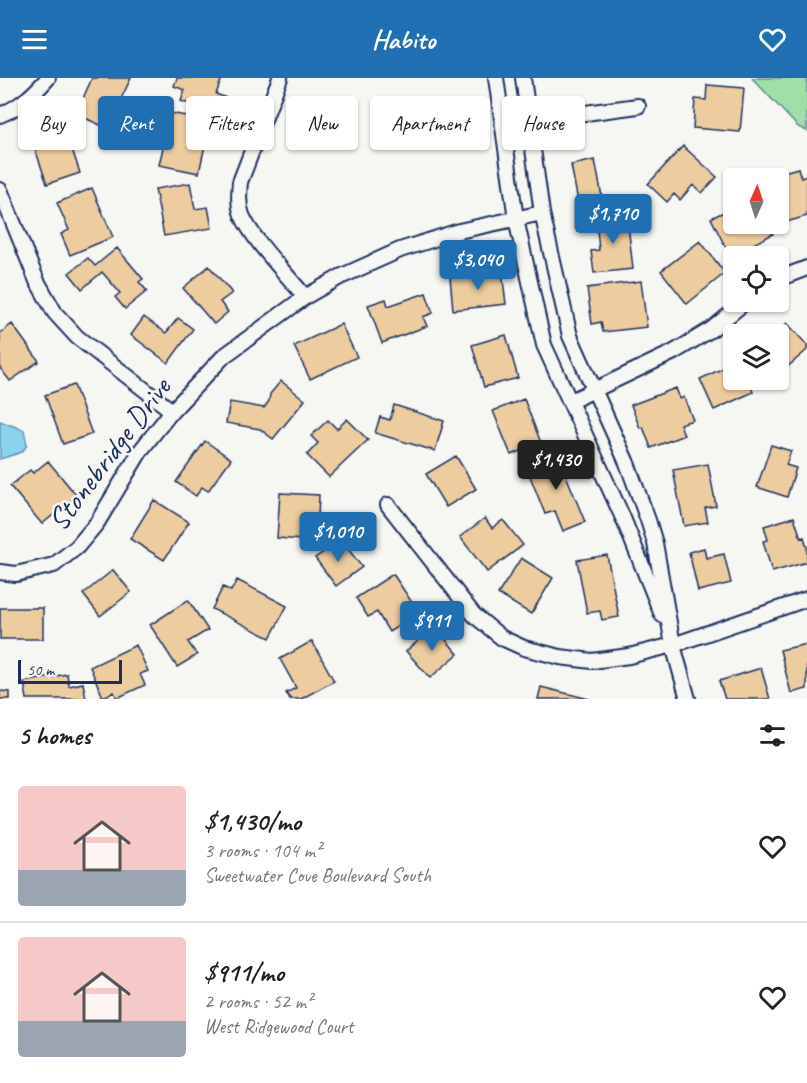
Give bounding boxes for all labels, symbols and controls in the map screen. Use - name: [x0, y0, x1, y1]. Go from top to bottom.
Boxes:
- text: Habito: [372, 22, 435, 56]
- icon: menu: [18, 23, 51, 56]
- icon: heart: [756, 23, 789, 56]
- chip: Buy: [18, 96, 86, 150]
- chip: Rent: [98, 96, 174, 150]
- chip: Filters: [186, 96, 274, 150]
- chip: New: [286, 96, 358, 150]
- chip: Apartment: [370, 96, 490, 150]
- chip: House: [502, 96, 585, 150]
- north arrow: [723, 168, 789, 234]
- map controls: [723, 168, 789, 390]
- pin: $1,710: [564, 194, 662, 245]
- text: $1,710: [589, 201, 637, 226]
- pin: $3,040: [429, 240, 527, 291]
- button: locate: [723, 246, 789, 312]
- text: $3,040: [454, 247, 502, 272]
- button: layers: [723, 324, 789, 390]
- street label: Stonebridge Drive: [39, 368, 180, 538]
- pin: $1,430: [507, 440, 605, 491]
- text: $1,430: [532, 447, 580, 472]
- pin: $1,010: [289, 512, 387, 563]
- text: $1,010: [314, 519, 362, 544]
- pin: $911: [396, 601, 468, 652]
- text: $911: [414, 608, 450, 633]
- scale bar: [18, 657, 122, 684]
- text: 50 m: [27, 660, 54, 680]
- text: 5 homes: [18, 719, 91, 752]
- icon: filters: [756, 719, 789, 752]
- text: $1,430/mo: [204, 805, 301, 838]
- icon: home: [66, 810, 138, 882]
- icon: heart: [756, 830, 789, 863]
- text: 3 rooms · 104 m²: [204, 838, 321, 863]
- text: Sweetwater Cove Boulevard South: [204, 863, 431, 888]
- text: $911/mo: [204, 956, 284, 989]
- icon: home: [66, 961, 138, 1033]
- icon: heart: [756, 981, 789, 1014]
- text: 2 rooms · 52 m²: [204, 989, 312, 1014]
- text: West Ridgewood Court: [204, 1014, 353, 1039]

